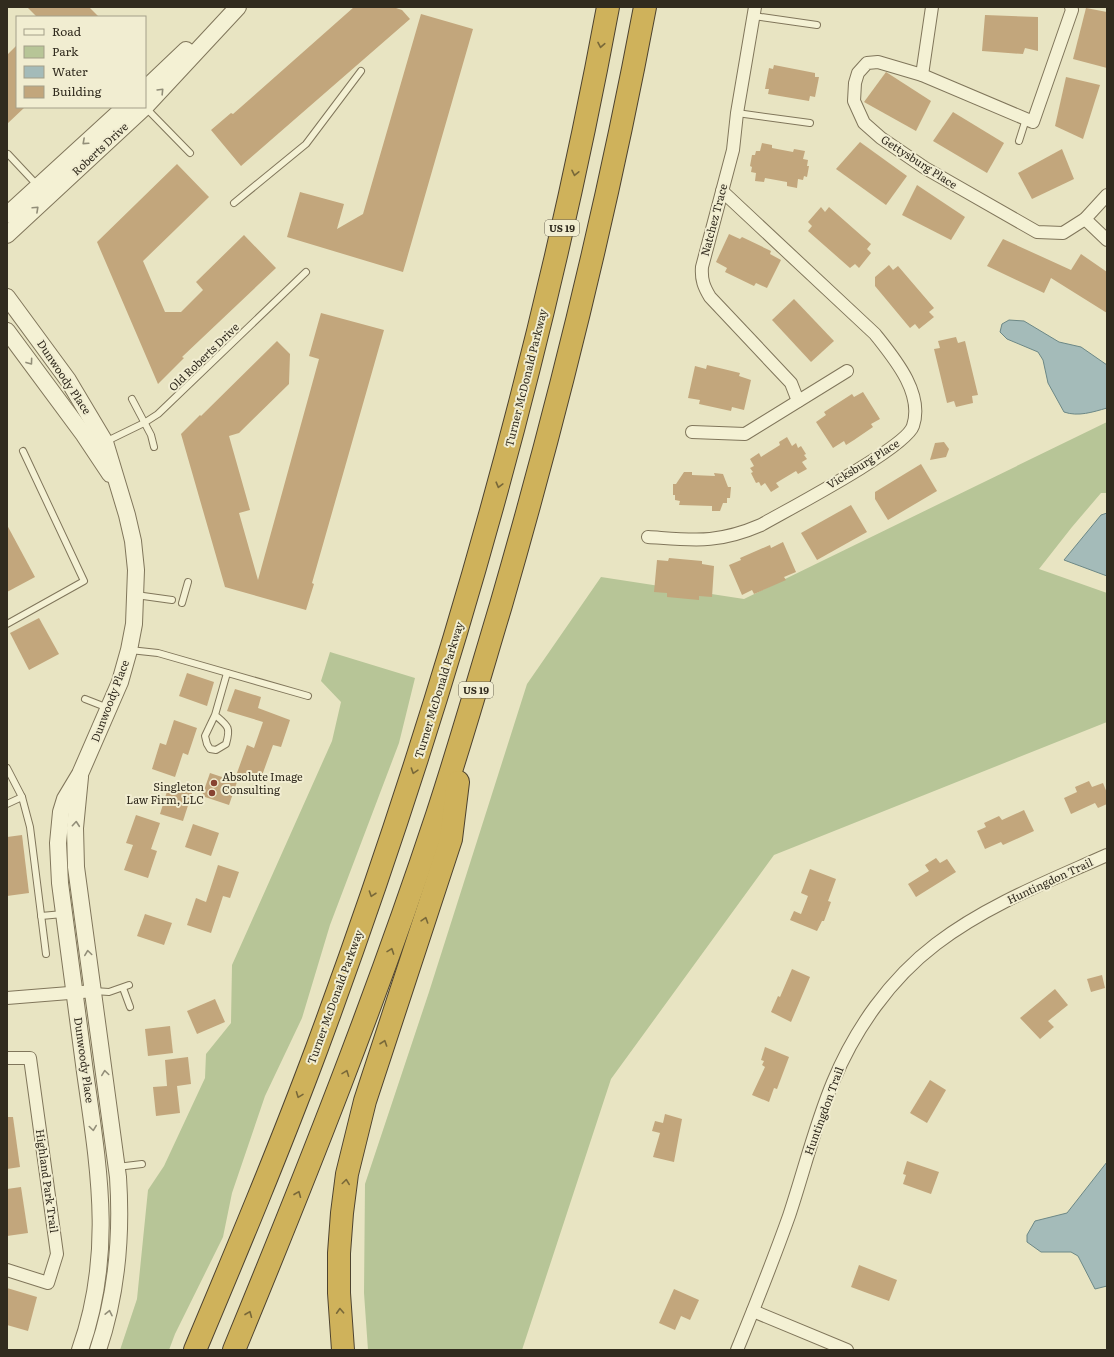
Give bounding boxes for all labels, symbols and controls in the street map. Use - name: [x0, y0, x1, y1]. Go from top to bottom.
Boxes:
- legend: [16, 16, 146, 108]
- text: Road: [52, 22, 82, 40]
- text: Park: [52, 42, 79, 60]
- one-way arrow: [597, 42, 606, 48]
- text: Water: [52, 62, 88, 80]
- text: Building: [52, 82, 102, 100]
- one-way arrow: [156, 88, 164, 96]
- street label: Roberts Drive: [68, 118, 131, 179]
- street label: Gettysburg Place: [878, 131, 961, 192]
- one-way arrow: [83, 138, 90, 145]
- one-way arrow: [571, 169, 579, 176]
- street label: Natchez Trace: [696, 181, 730, 258]
- one-way arrow: [31, 206, 39, 213]
- road number: US 19: [545, 220, 579, 236]
- street label: Turner McDonald Parkway: [500, 306, 550, 449]
- street label: Old Roberts Drive: [165, 318, 242, 394]
- street label: Dunwoody Place: [34, 336, 96, 417]
- one-way arrow: [25, 358, 32, 365]
- street label: Vicksburg Place: [823, 434, 902, 492]
- one-way arrow: [495, 482, 503, 488]
- street label: Turner McDonald Parkway: [410, 619, 467, 760]
- street label: Dunwoody Place: [86, 657, 132, 744]
- road number: US 19: [459, 682, 493, 698]
- one-way arrow: [410, 767, 419, 774]
- place label: Absolute Image Consulting: [222, 768, 303, 797]
- place label: Singleton Law Firm, LLC: [126, 778, 204, 807]
- marker: Absolute Image Consulting: [209, 778, 219, 788]
- marker: Singleton Law Firm, LLC: [207, 788, 217, 798]
- one-way arrow: [71, 821, 80, 827]
- street label: Huntingdon Trail: [1004, 853, 1095, 907]
- one-way arrow: [369, 890, 377, 897]
- one-way arrow: [421, 916, 429, 923]
- street label: Turner McDonald Parkway: [302, 927, 366, 1066]
- one-way arrow: [386, 947, 394, 954]
- one-way arrow: [84, 950, 93, 956]
- street label: Dunwoody Place: [71, 1016, 99, 1104]
- one-way arrow: [379, 1039, 388, 1046]
- street label: Huntingdon Trail: [800, 1064, 847, 1157]
- one-way arrow: [342, 1069, 350, 1076]
- one-way arrow: [101, 1070, 110, 1076]
- one-way arrow: [296, 1090, 304, 1098]
- one-way arrow: [88, 1125, 97, 1132]
- street label: Highland Park Trail: [33, 1128, 63, 1234]
- one-way arrow: [342, 1179, 351, 1185]
- one-way arrow: [294, 1190, 302, 1197]
- one-way arrow: [335, 1308, 344, 1314]
- one-way arrow: [104, 1309, 112, 1316]
- one-way arrow: [244, 1310, 252, 1318]

